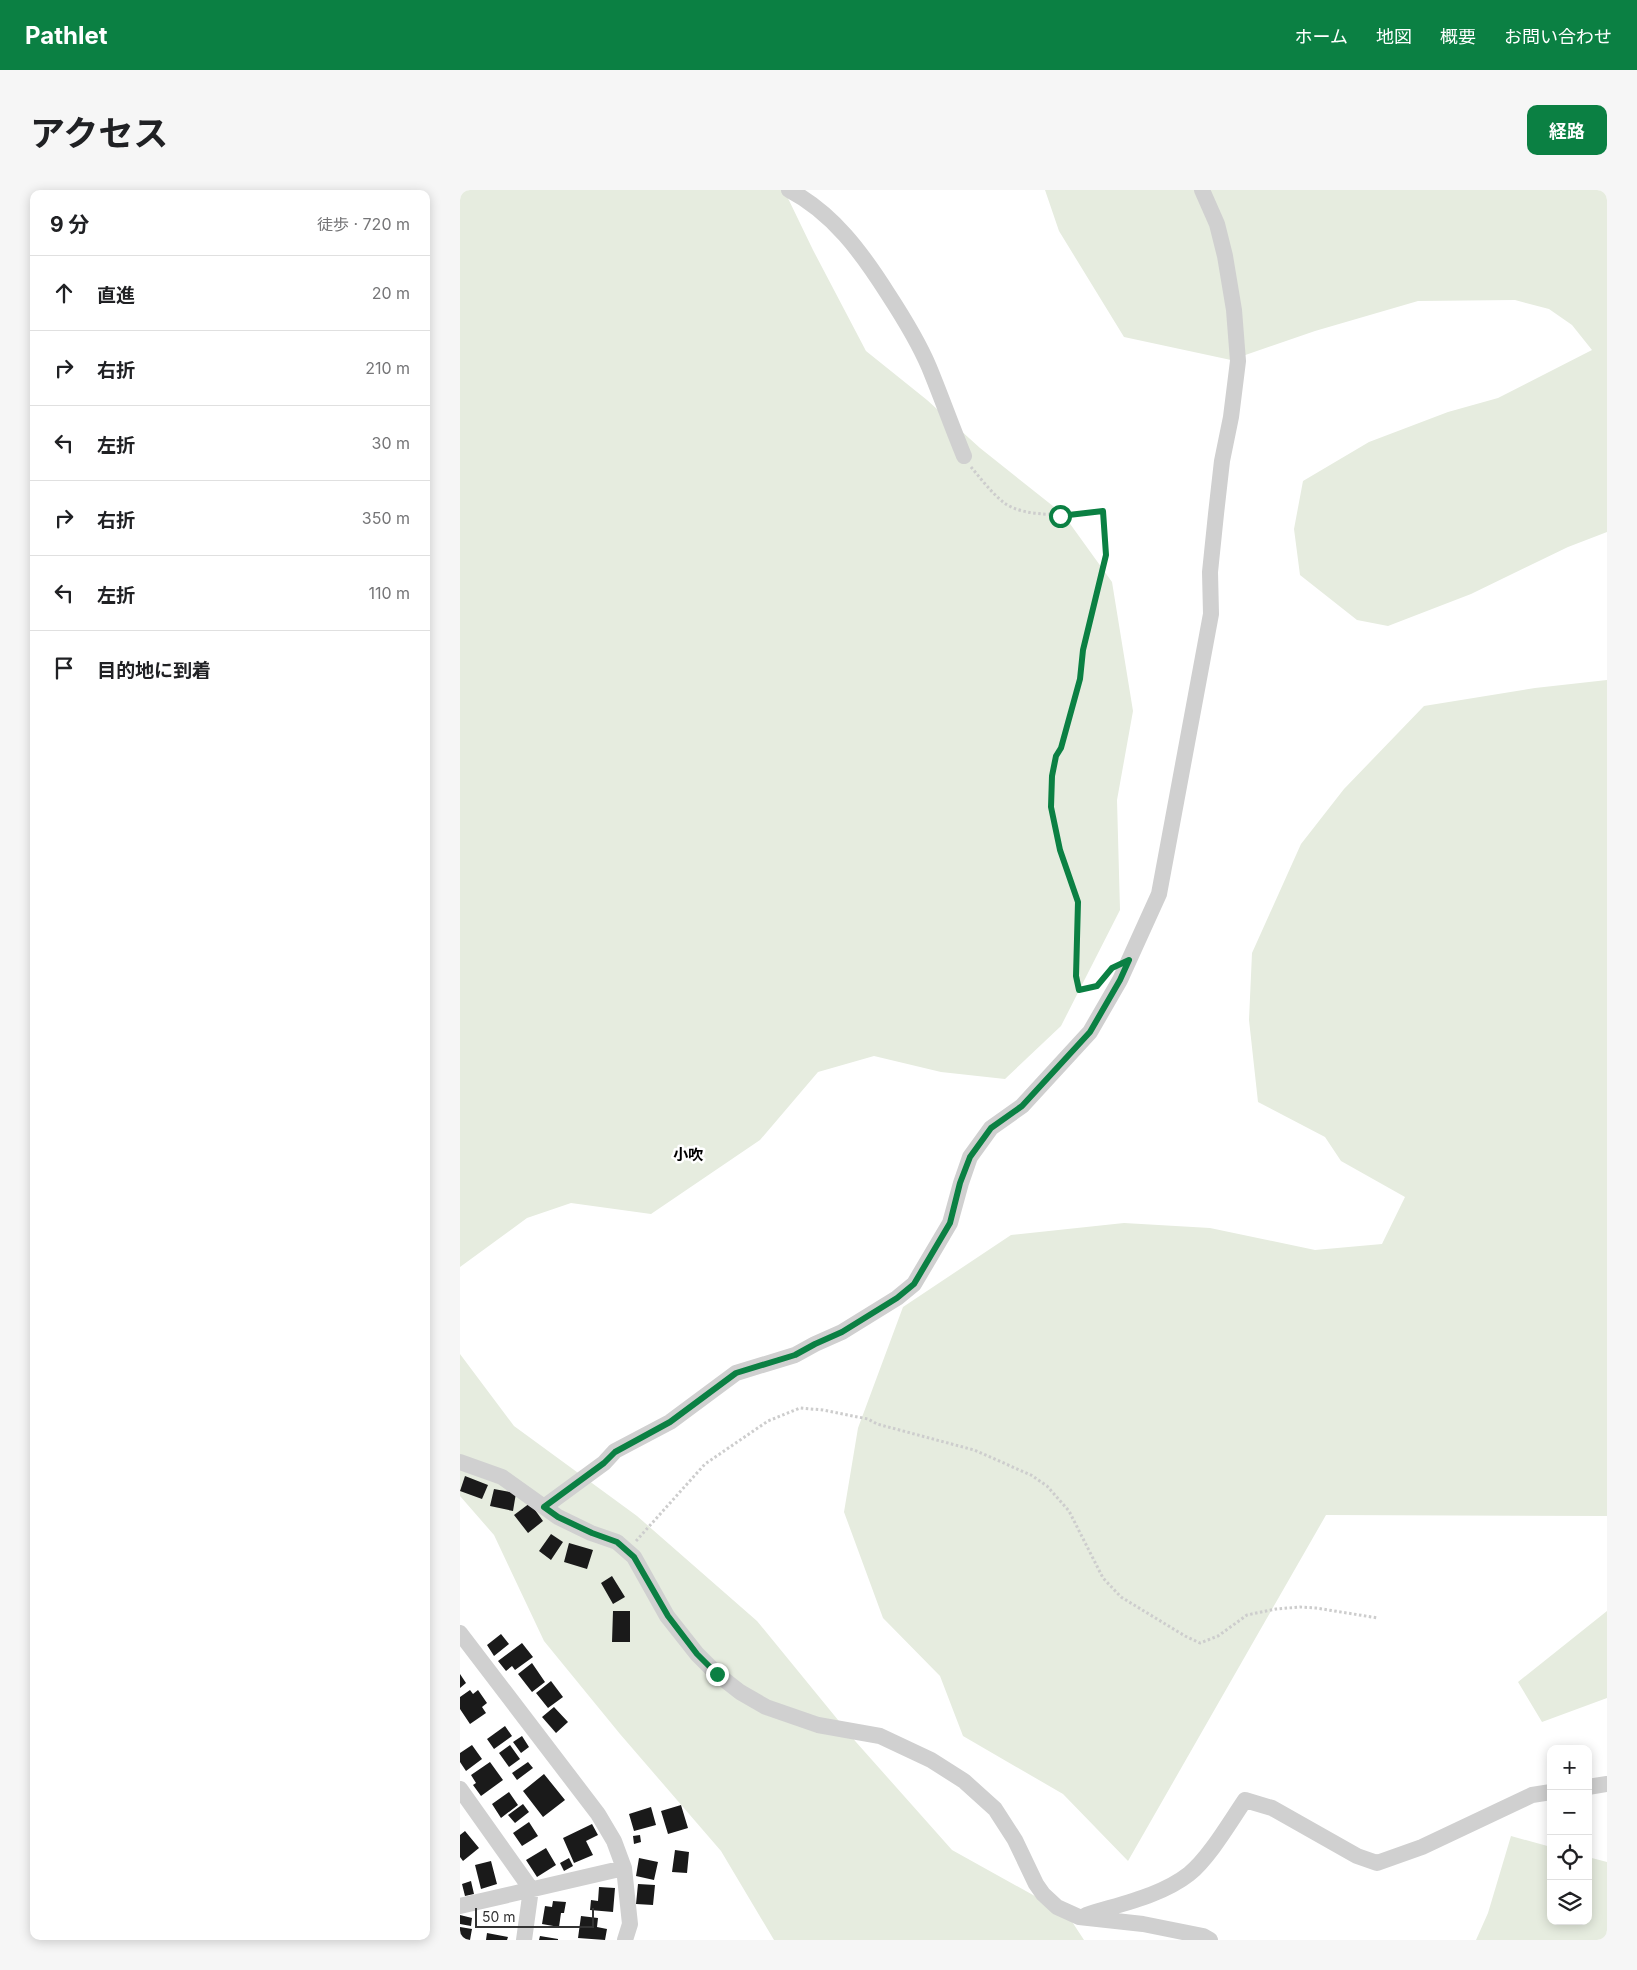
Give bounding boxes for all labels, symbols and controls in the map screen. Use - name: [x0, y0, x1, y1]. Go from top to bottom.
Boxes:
- text: Pathlet: [25, 21, 108, 50]
- text: ホーム: [1295, 26, 1348, 47]
- text: 地図: [1376, 26, 1412, 47]
- text: 概要: [1440, 26, 1476, 47]
- text: お問い合わせ: [1504, 26, 1612, 47]
- button: 経路: [1527, 105, 1607, 155]
- text: アクセス: [30, 112, 168, 154]
- text: 9 分: [50, 212, 90, 237]
- text: 徒歩 · 720 m: [317, 214, 410, 234]
- icon: ahead: [50, 279, 78, 307]
- text: 20 m: [372, 283, 410, 303]
- text: 直進: [97, 284, 135, 307]
- icon: right: [50, 354, 78, 382]
- text: 210 m: [365, 358, 410, 378]
- text: 右折: [97, 359, 135, 382]
- icon: left: [50, 429, 78, 457]
- text: 30 m: [372, 433, 410, 453]
- text: 左折: [97, 434, 135, 457]
- icon: right: [50, 504, 78, 532]
- route start: [1049, 505, 1072, 528]
- text: 350 m: [362, 508, 410, 528]
- text: 右折: [97, 509, 135, 532]
- icon: left: [50, 579, 78, 607]
- text: 110 m: [368, 583, 410, 603]
- text: 左折: [97, 584, 135, 607]
- icon: arrive: [50, 654, 78, 682]
- text: 目的地に到着: [97, 659, 211, 682]
- district label: 小吹: [673, 1145, 703, 1164]
- route end: [706, 1663, 729, 1686]
- map controls: [1547, 1745, 1592, 1925]
- button: +: [1547, 1745, 1592, 1790]
- button: −: [1547, 1790, 1592, 1835]
- button: locate: [1547, 1835, 1592, 1880]
- button: layers: [1547, 1880, 1592, 1925]
- scale bar: [475, 1905, 594, 1928]
- text: 50 m: [482, 1908, 516, 1925]

